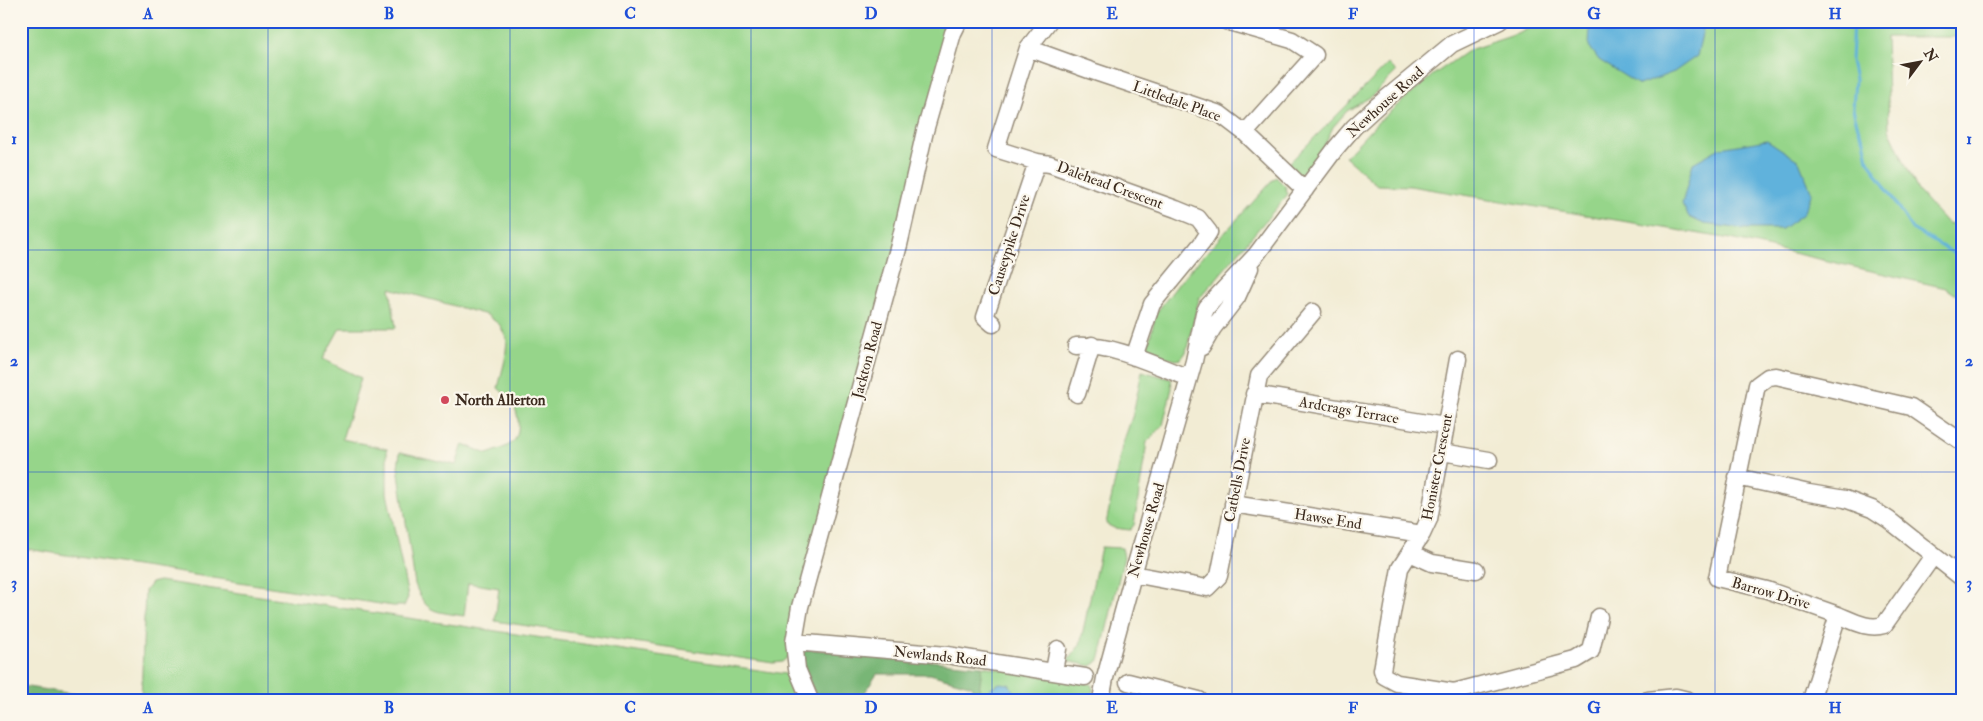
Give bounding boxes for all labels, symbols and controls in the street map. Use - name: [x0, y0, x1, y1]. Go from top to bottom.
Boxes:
- text: A: [142, 4, 154, 24]
- text: B: [384, 4, 394, 24]
- text: C: [624, 4, 636, 24]
- text: D: [864, 4, 878, 24]
- text: E: [1106, 4, 1118, 24]
- text: F: [1348, 4, 1358, 24]
- text: G: [1587, 4, 1601, 24]
- text: H: [1828, 4, 1842, 24]
- north arrow: [1896, 38, 1946, 88]
- text: N: [1920, 45, 1941, 66]
- street label: Newhouse Road: [1343, 62, 1428, 142]
- street label: Littledale Place: [1130, 77, 1224, 126]
- text: 1: [11, 129, 17, 149]
- text: 1: [1966, 129, 1972, 149]
- street label: Dalehead Crescent: [1054, 157, 1166, 214]
- street label: Causeypike Drive: [984, 192, 1036, 298]
- street label: Jackton Road: [848, 319, 888, 402]
- text: 2: [10, 351, 18, 371]
- text: 2: [1965, 351, 1973, 371]
- place label: North Allerton: [454, 391, 546, 410]
- street label: Ardcrags Terrace: [1297, 392, 1400, 429]
- marker: North Allerton: [439, 394, 451, 406]
- street label: Honister Crescent: [1418, 412, 1457, 522]
- street label: Catbells Drive: [1220, 436, 1255, 524]
- street label: Newhouse Road: [1124, 480, 1169, 580]
- street label: Hawse End: [1293, 505, 1364, 534]
- text: 3: [11, 573, 17, 593]
- street label: Barrow Drive: [1729, 573, 1812, 614]
- text: 3: [1966, 573, 1972, 593]
- street label: Newlands Road: [893, 642, 988, 671]
- text: A: [142, 698, 154, 718]
- text: B: [384, 698, 394, 718]
- text: C: [624, 698, 636, 718]
- text: D: [864, 698, 878, 718]
- text: E: [1106, 698, 1118, 718]
- text: F: [1348, 698, 1358, 718]
- text: G: [1587, 698, 1601, 718]
- text: H: [1828, 698, 1842, 718]

